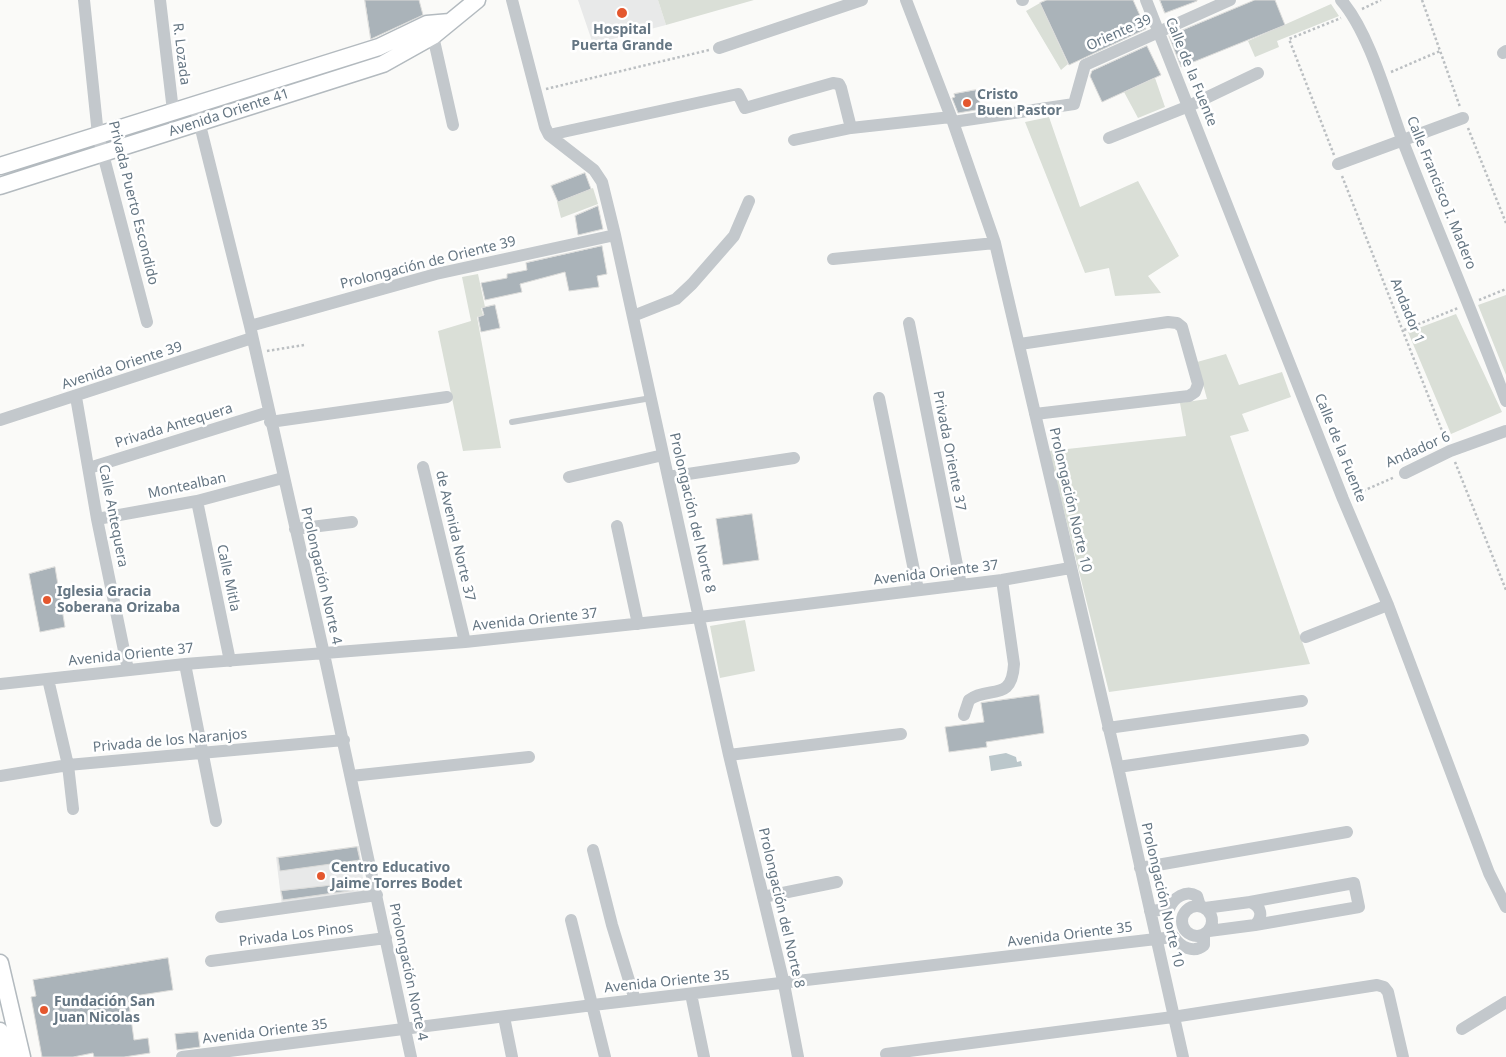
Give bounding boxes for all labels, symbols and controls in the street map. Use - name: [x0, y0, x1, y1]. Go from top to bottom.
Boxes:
- marker: Hospital Puerta Grande: [615, 6, 629, 20]
- street label: Oriente 39: [1084, 11, 1154, 55]
- street label: Calle de la Fuente: [1161, 15, 1221, 129]
- street label: R. Lozada: [169, 22, 193, 86]
- place label: Hospital Puerta Grande: [571, 22, 673, 54]
- street label: Avenida Oriente 41: [167, 86, 291, 140]
- place label: Cristo Buen Pastor: [977, 87, 1062, 120]
- marker: Cristo Buen Pastor: [961, 97, 973, 109]
- street label: Calle Francisco I. Madero: [1403, 114, 1479, 272]
- street label: Privada Puerto Escondido: [104, 119, 162, 287]
- street label: Prolongación de Oriente 39: [338, 233, 518, 293]
- street label: Andador 1: [1386, 276, 1428, 346]
- street label: Avenida Oriente 39: [60, 339, 184, 393]
- street label: Privada Oriente 37: [929, 389, 969, 513]
- street label: Calle de la Fuente: [1310, 391, 1370, 505]
- street label: Privada Antequera: [113, 400, 235, 452]
- street label: Prolongación Norte 10: [1045, 426, 1095, 574]
- street label: Andador 6: [1383, 428, 1453, 472]
- street label: Prolongación del Norte 8: [665, 431, 719, 595]
- street label: Calle Antequera: [95, 463, 131, 569]
- street label: de Avenida Norte 37: [432, 469, 478, 603]
- street label: Montealban: [146, 470, 228, 502]
- street label: Prolongación Norte 4: [297, 506, 345, 646]
- street label: Calle Mitla: [213, 543, 243, 613]
- street label: Avenida Oriente 37: [873, 557, 999, 589]
- place label: Iglesia Gracia Soberana Orizaba: [57, 584, 180, 616]
- marker: Iglesia Gracia Soberana Orizaba: [41, 594, 53, 606]
- street label: Avenida Oriente 37: [472, 605, 598, 635]
- street label: Avenida Oriente 37: [68, 640, 194, 670]
- street label: Privada de los Naranjos: [92, 726, 248, 756]
- street label: Prolongación Norte 10: [1137, 821, 1187, 969]
- street label: Prolongación del Norte 8: [754, 826, 808, 990]
- place label: Centro Educativo Jaime Torres Bodet: [331, 860, 462, 892]
- marker: Centro Educativo Jaime Torres Bodet: [315, 870, 327, 882]
- street label: Prolongación Norte 4: [385, 902, 431, 1042]
- street label: Avenida Oriente 35: [1007, 919, 1133, 951]
- street label: Privada Los Pinos: [238, 920, 354, 950]
- street label: Avenida Oriente 35: [604, 967, 730, 997]
- place label: Fundación San Juan Nicolas: [54, 994, 155, 1026]
- marker: Fundación San Juan Nicolas: [38, 1004, 50, 1016]
- street label: Avenida Oriente 35: [202, 1016, 328, 1048]

